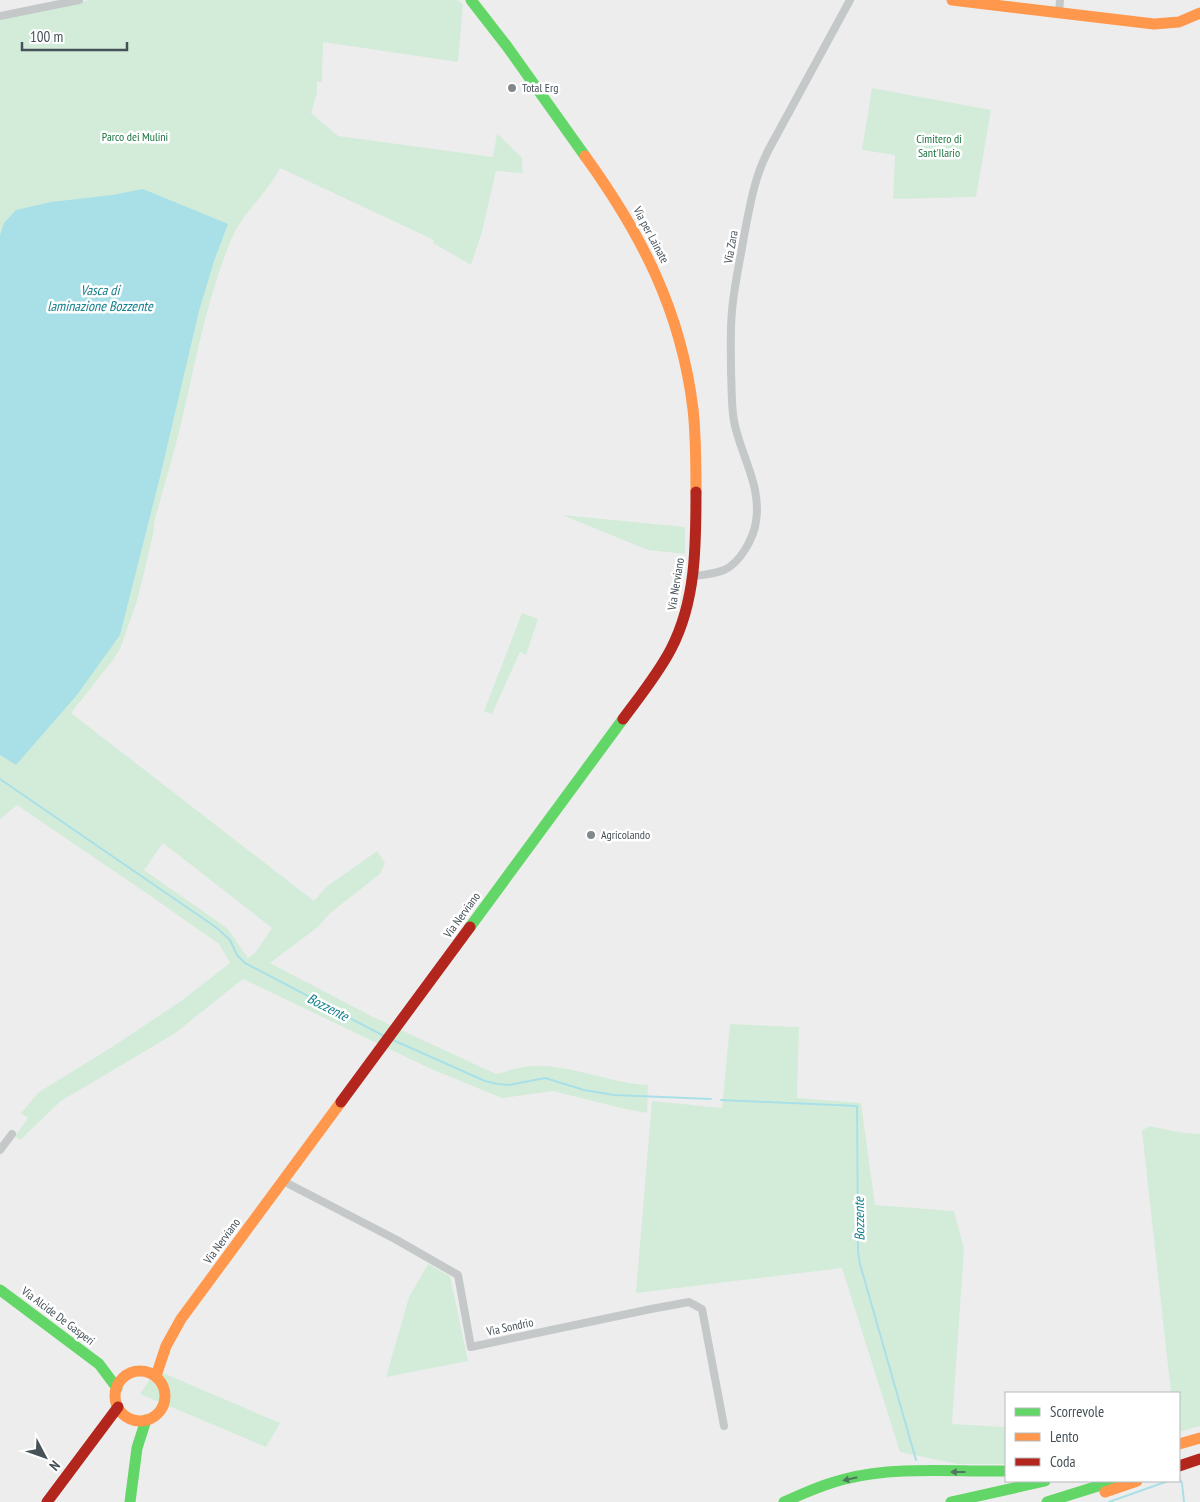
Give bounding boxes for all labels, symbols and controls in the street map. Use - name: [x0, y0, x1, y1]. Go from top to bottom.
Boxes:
- scale bar: [22, 20, 128, 52]
- text: 100 m: [30, 27, 63, 46]
- place label: Total Erg: [522, 80, 558, 95]
- marker: Total Erg: [506, 82, 518, 94]
- park label: Parco dei Mulini: [102, 129, 168, 144]
- park label: Cimitero di Sant'Ilario: [916, 131, 962, 160]
- street label: Via per Lainate: [630, 203, 673, 266]
- street label: Via Zara: [720, 229, 741, 266]
- water label: Vasca di laminazione Bozzente: [47, 281, 154, 315]
- street label: Via Nerviano: [664, 557, 687, 612]
- place label: Agricolando: [601, 827, 650, 842]
- marker: Agricolando: [585, 829, 597, 841]
- street label: Via Nerviano: [439, 889, 483, 941]
- water label: Bozzente: [304, 989, 353, 1026]
- water label: Bozzente: [850, 1196, 868, 1241]
- street label: Via Nerviano: [199, 1215, 243, 1267]
- street label: Via Alcide De Gasperi: [18, 1283, 98, 1348]
- street label: Via Sondrio: [484, 1314, 535, 1339]
- legend: [1005, 1392, 1180, 1482]
- text: Scorrevole: [1050, 1402, 1104, 1421]
- text: Lento: [1050, 1427, 1079, 1446]
- north arrow: [20, 1432, 70, 1482]
- text: Coda: [1050, 1452, 1075, 1471]
- text: N: [46, 1457, 64, 1474]
- one-way arrow: [949, 1468, 965, 1476]
- one-way arrow: [843, 1475, 858, 1483]

